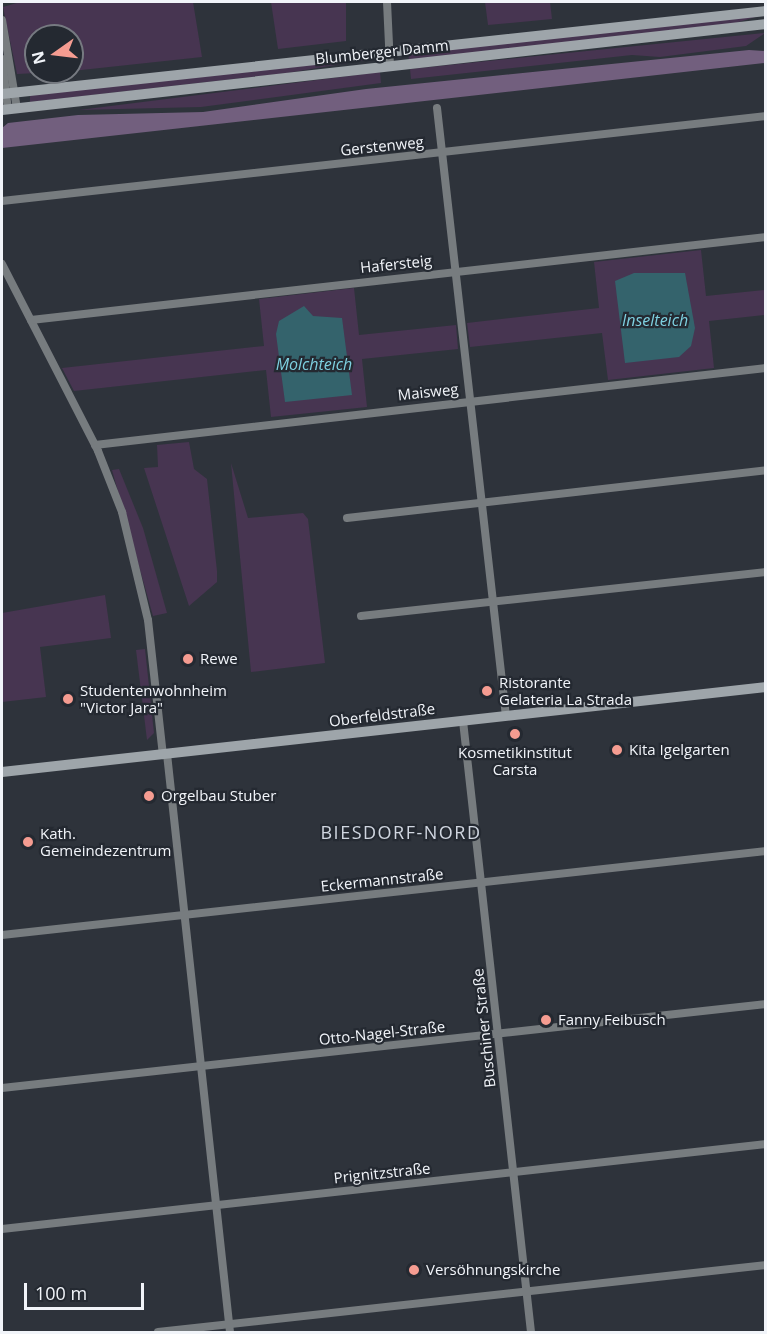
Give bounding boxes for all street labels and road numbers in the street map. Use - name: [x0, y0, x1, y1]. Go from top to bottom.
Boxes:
- street label: Blumberger Damm: [314, 36, 450, 68]
- street label: Gerstenweg: [339, 133, 425, 159]
- street label: Hafersteig: [359, 251, 433, 277]
- street label: Maisweg: [397, 380, 459, 404]
- street label: Oberfeldstraße: [328, 700, 436, 730]
- street label: Eckermannstraße: [320, 865, 444, 895]
- street label: Buschiner Straße: [469, 968, 499, 1088]
- street label: Otto-Nagel-Straße: [318, 1017, 446, 1049]
- street label: Prignitzstraße: [333, 1159, 431, 1187]

